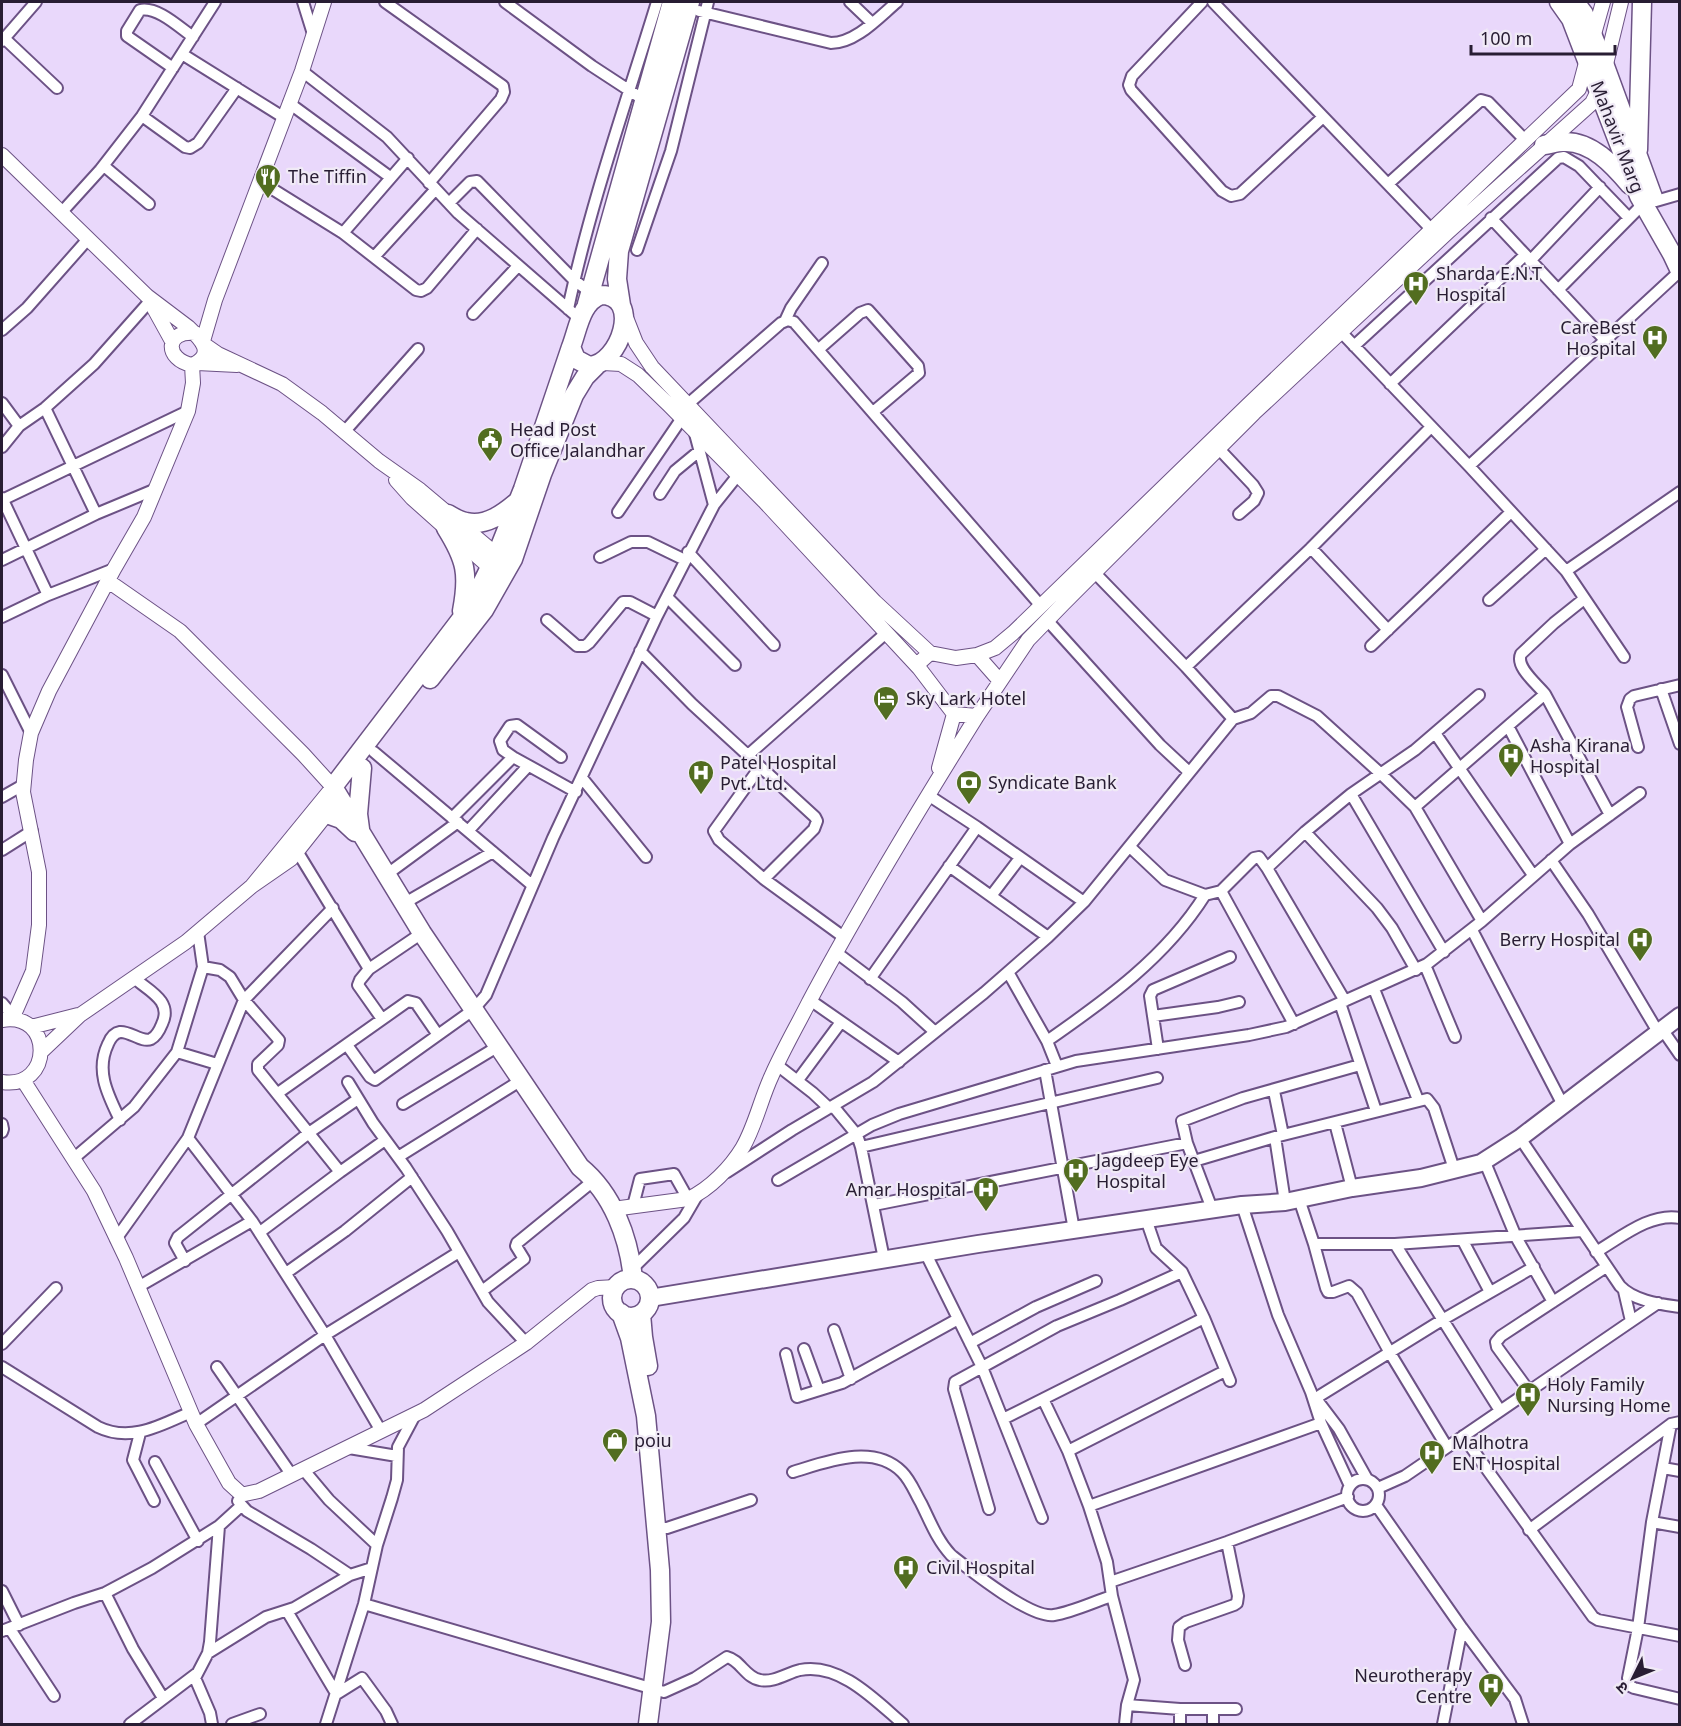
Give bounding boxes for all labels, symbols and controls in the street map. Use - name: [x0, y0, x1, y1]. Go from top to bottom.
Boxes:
- scale bar: [1471, 18, 1615, 56]
- text: 100 m: [1480, 26, 1532, 50]
- street label: Mahavir Marg: [1586, 77, 1650, 196]
- restaurant icon: The Tiffin: [253, 162, 283, 200]
- place label: The Tiffin: [288, 164, 367, 188]
- place label: Sharda E.N.T Hospital: [1436, 261, 1542, 306]
- hospital icon: Sharda E.N.T Hospital: [1401, 269, 1431, 307]
- place label: CareBest Hospital: [1560, 315, 1637, 360]
- hospital icon: CareBest Hospital: [1640, 323, 1670, 361]
- place label: Head Post Office Jalandhar: [510, 417, 646, 462]
- public building icon: Head Post Office Jalandhar: [475, 425, 505, 463]
- hotel icon: Sky Lark Hotel: [871, 684, 901, 722]
- place label: Sky Lark Hotel: [906, 686, 1026, 710]
- place label: Asha Kirana Hospital: [1530, 733, 1630, 778]
- hospital icon: Asha Kirana Hospital: [1496, 741, 1526, 779]
- place label: Patel Hospital Pvt. Ltd.: [720, 750, 837, 795]
- hospital icon: Patel Hospital Pvt. Ltd.: [686, 758, 716, 796]
- bank icon: Syndicate Bank: [954, 768, 984, 806]
- place label: Syndicate Bank: [988, 770, 1117, 794]
- hospital icon: Berry Hospital: [1625, 925, 1655, 963]
- place label: Berry Hospital: [1500, 927, 1620, 951]
- place label: Jagdeep Eye Hospital: [1094, 1148, 1199, 1193]
- hospital icon: Jagdeep Eye Hospital: [1061, 1156, 1091, 1194]
- hospital icon: Amar Hospital: [971, 1175, 1001, 1213]
- place label: Amar Hospital: [846, 1177, 966, 1201]
- place label: Holy Family Nursing Home: [1547, 1372, 1671, 1417]
- hospital icon: Holy Family Nursing Home: [1513, 1380, 1543, 1418]
- shop icon: poiu: [600, 1426, 630, 1464]
- place label: poiu: [634, 1428, 672, 1452]
- place label: Malhotra ENT Hospital: [1452, 1430, 1560, 1475]
- hospital icon: Malhotra ENT Hospital: [1417, 1438, 1447, 1476]
- hospital icon: Civil Hospital: [891, 1553, 921, 1591]
- place label: Civil Hospital: [926, 1555, 1035, 1579]
- north arrow: [1603, 1648, 1663, 1708]
- place label: Neurotherapy Centre: [1354, 1663, 1473, 1708]
- hospital icon: Neurotherapy Centre: [1476, 1671, 1506, 1709]
- text: उ: [1610, 1677, 1633, 1699]

